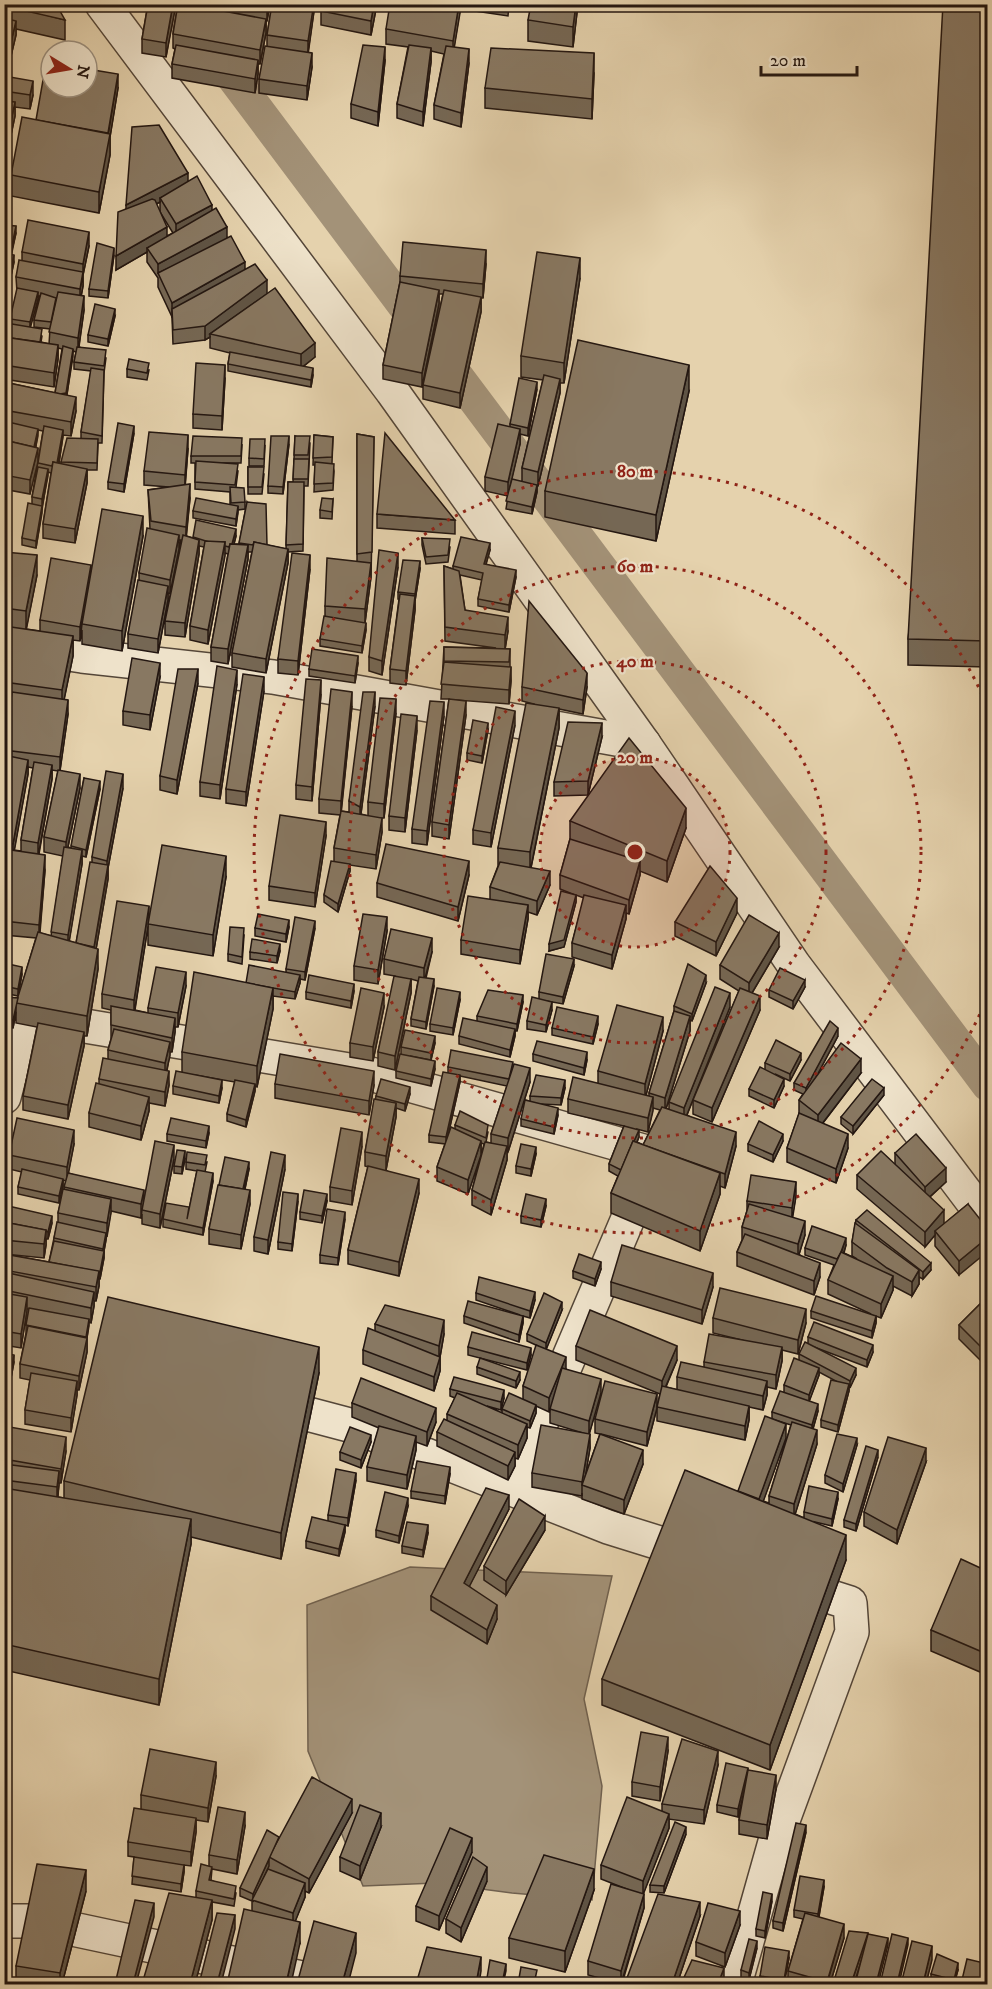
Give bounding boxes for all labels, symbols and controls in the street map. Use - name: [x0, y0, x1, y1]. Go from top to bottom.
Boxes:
- north arrow: [39, 39, 99, 99]
- scale bar: [761, 39, 857, 77]
- text: 20 m: [770, 50, 806, 72]
- text: N: [72, 63, 94, 80]
- text: 80 m: [617, 461, 654, 483]
- text: 60 m: [617, 556, 654, 578]
- text: 40 m: [615, 651, 654, 673]
- text: 20 m: [617, 747, 653, 769]
- centre of rings: [625, 842, 645, 862]

